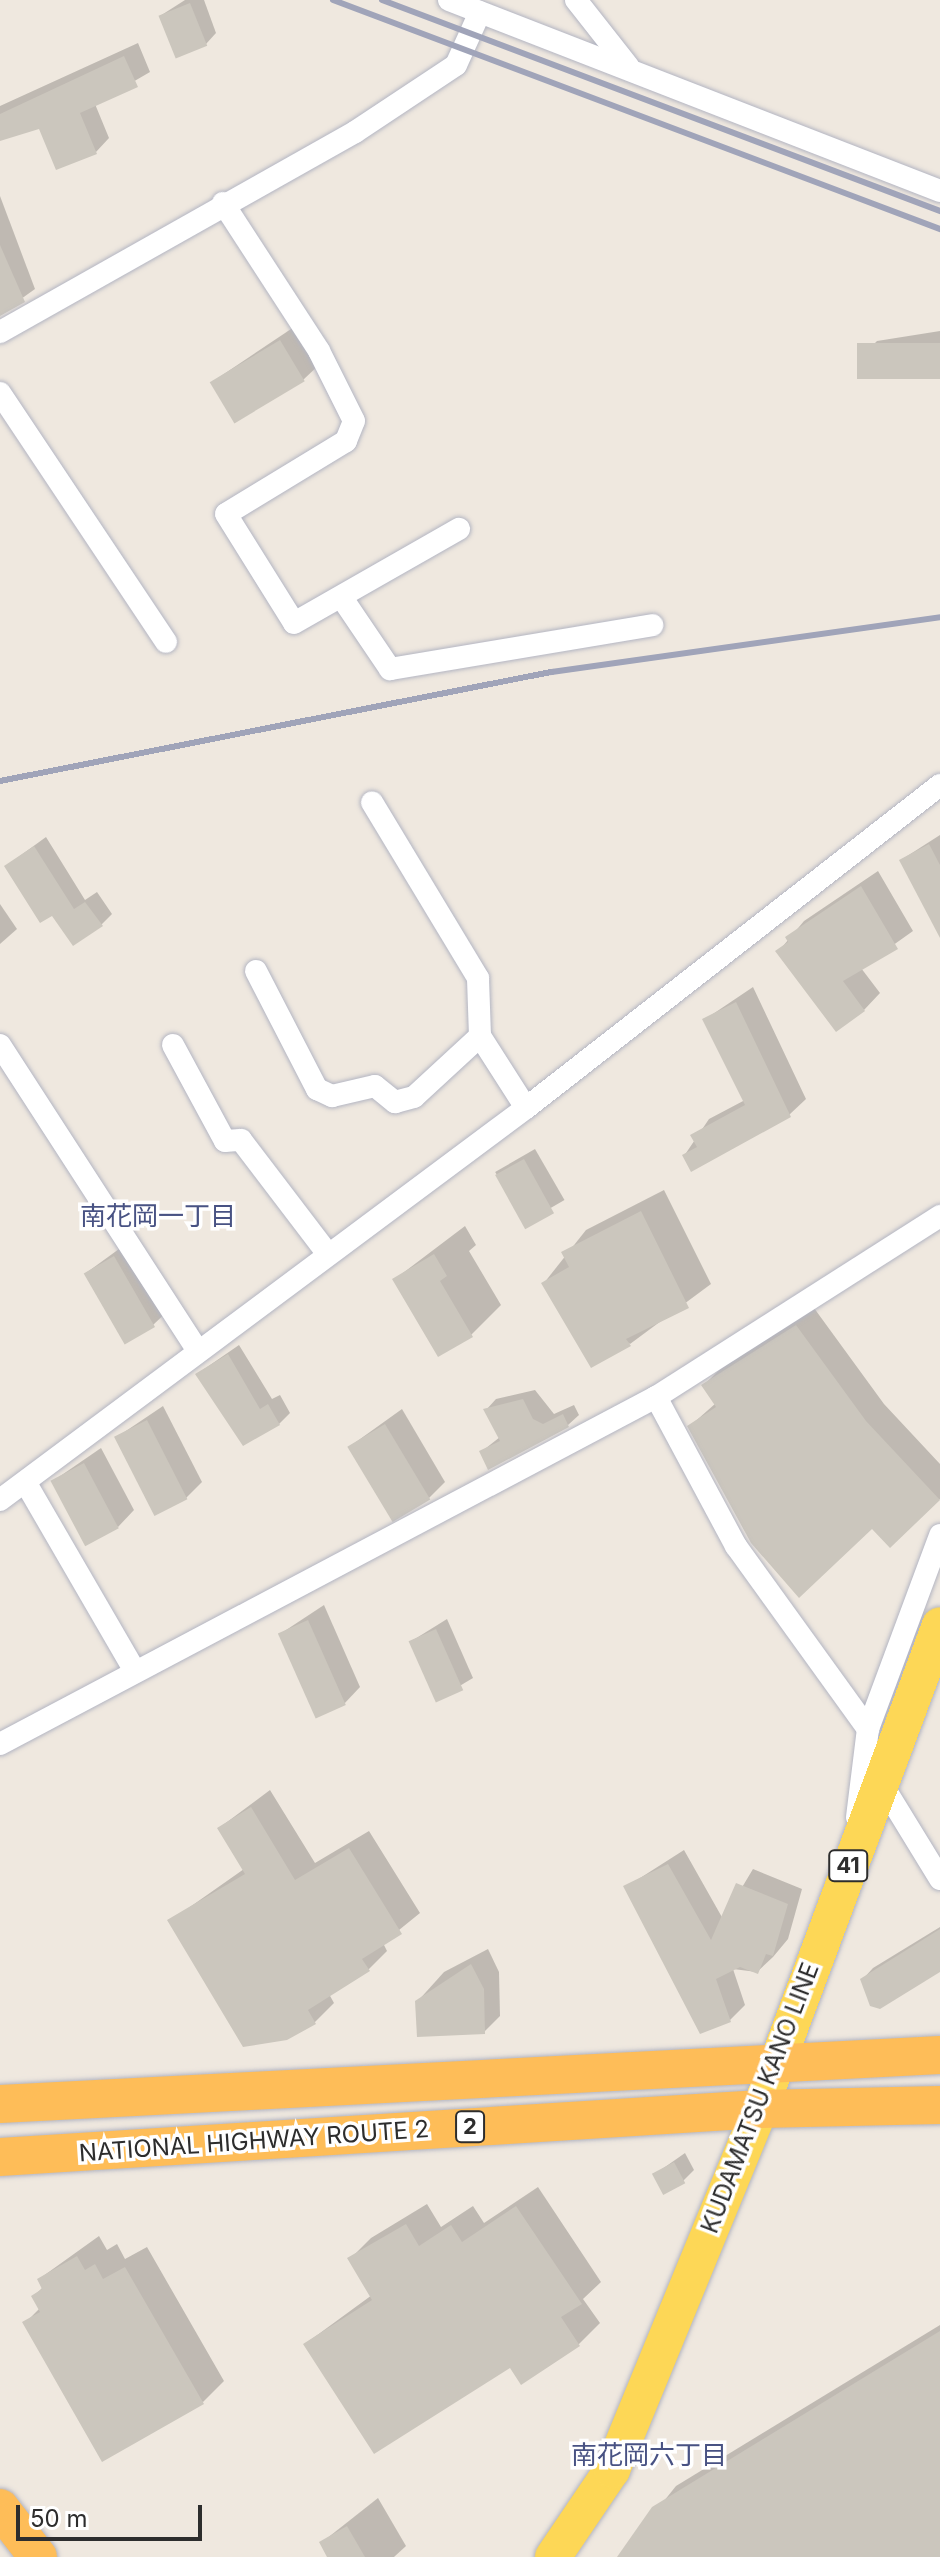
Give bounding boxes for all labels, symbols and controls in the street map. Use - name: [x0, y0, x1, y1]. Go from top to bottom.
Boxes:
- district label: 南花岡一丁目: [80, 1200, 236, 1232]
- road number: 41: [828, 1848, 868, 1884]
- street label: KUDAMATSU KANO LINE: [695, 1959, 825, 2237]
- road number: 2: [454, 2109, 486, 2145]
- street label: NATIONAL HIGHWAY ROUTE 2: [78, 2114, 430, 2168]
- district label: 南花岡六丁目: [571, 2439, 727, 2471]
- scale bar: [20, 2489, 206, 2539]
- text: 50 m: [30, 2504, 88, 2533]

